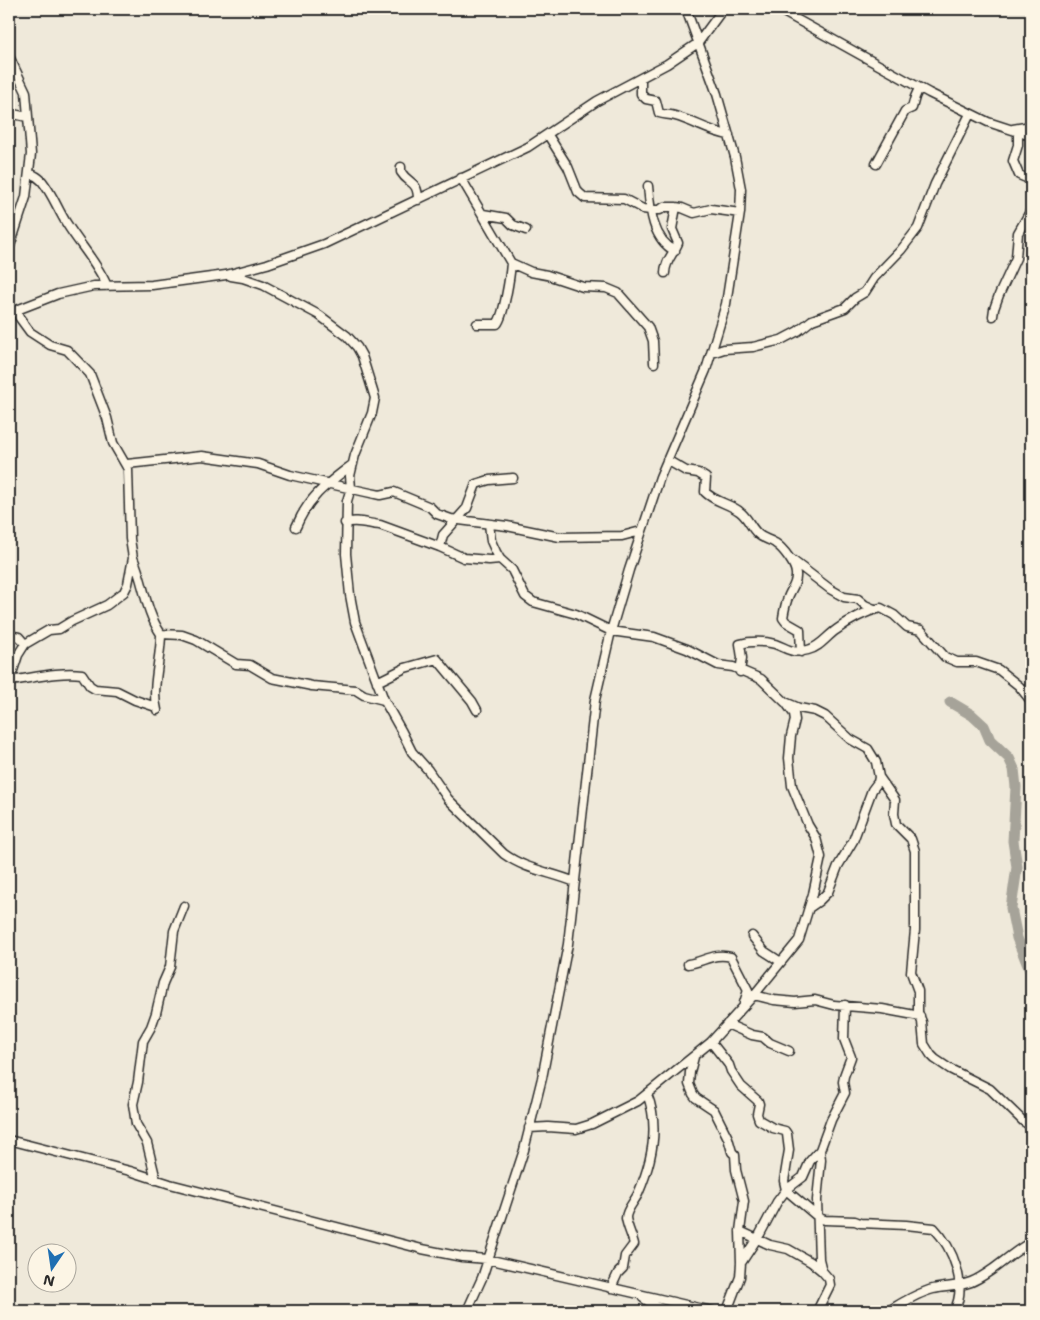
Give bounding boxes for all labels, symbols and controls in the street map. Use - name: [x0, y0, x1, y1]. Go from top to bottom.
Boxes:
- north arrow: [28, 1242, 78, 1292]
- text: N: [42, 1271, 57, 1291]

